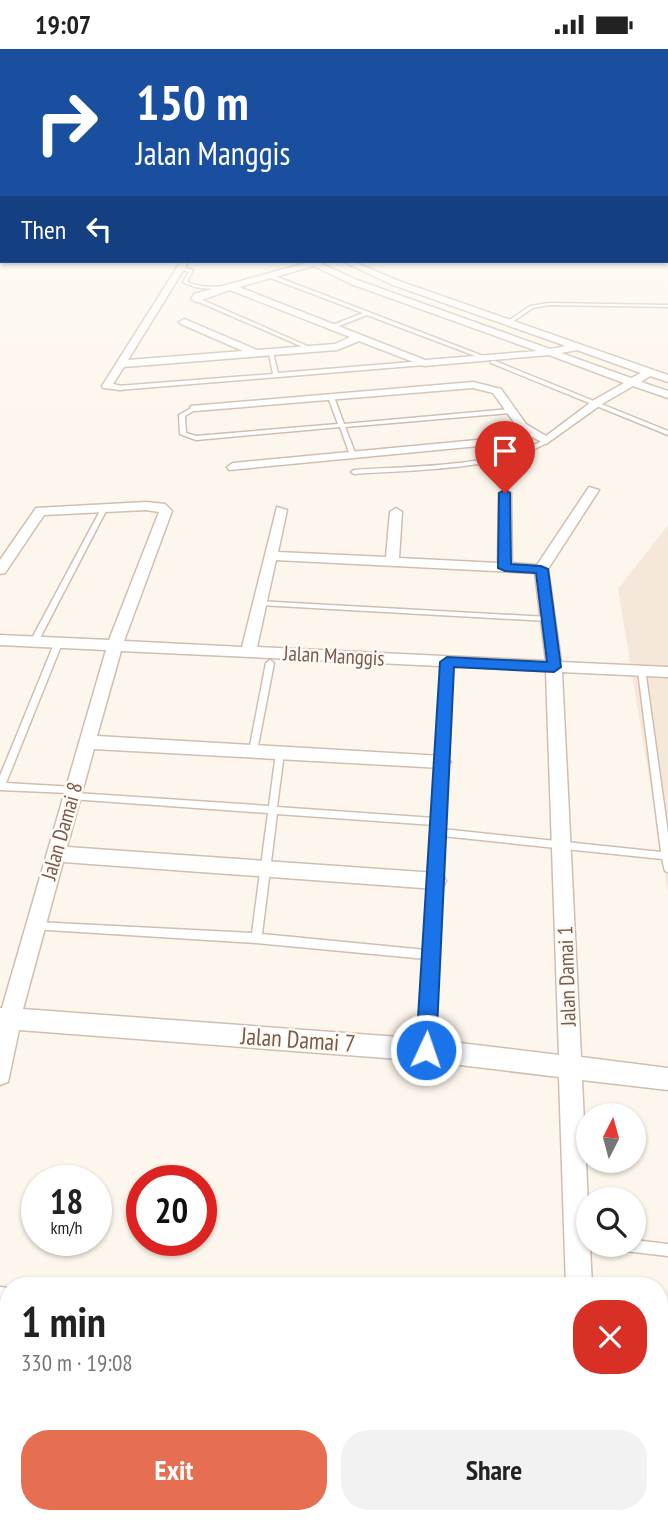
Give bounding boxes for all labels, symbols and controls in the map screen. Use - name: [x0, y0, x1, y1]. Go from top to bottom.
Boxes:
- text: 19:07: [35, 8, 91, 41]
- text: 150 m: [136, 70, 249, 134]
- icon: right: [21, 77, 112, 168]
- text: Jalan Manggis: [136, 132, 290, 174]
- icon: left: [80, 210, 118, 248]
- text: Then: [21, 213, 66, 246]
- pin: [475, 421, 535, 493]
- icon: arrive: [486, 432, 524, 470]
- street label: Jalan Manggis: [282, 639, 385, 672]
- street label: Jalan Damai 8: [34, 779, 88, 884]
- street label: Jalan Damai 1: [551, 925, 582, 1028]
- position arrow: [389, 1013, 463, 1087]
- street label: Jalan Damai 7: [239, 1020, 356, 1059]
- north arrow: [576, 1103, 646, 1173]
- map controls: [576, 1103, 646, 1257]
- speed limit sign: 20: [126, 1165, 217, 1256]
- text: 18: [50, 1178, 83, 1224]
- button: search: [576, 1187, 646, 1257]
- text: km/h: [51, 1216, 82, 1239]
- text: 1 min: [21, 1294, 106, 1349]
- button: close: [573, 1300, 647, 1374]
- text: 330 m · 19:08: [21, 1348, 133, 1377]
- button: Exit: [21, 1430, 327, 1510]
- button: Share: [341, 1430, 647, 1510]

